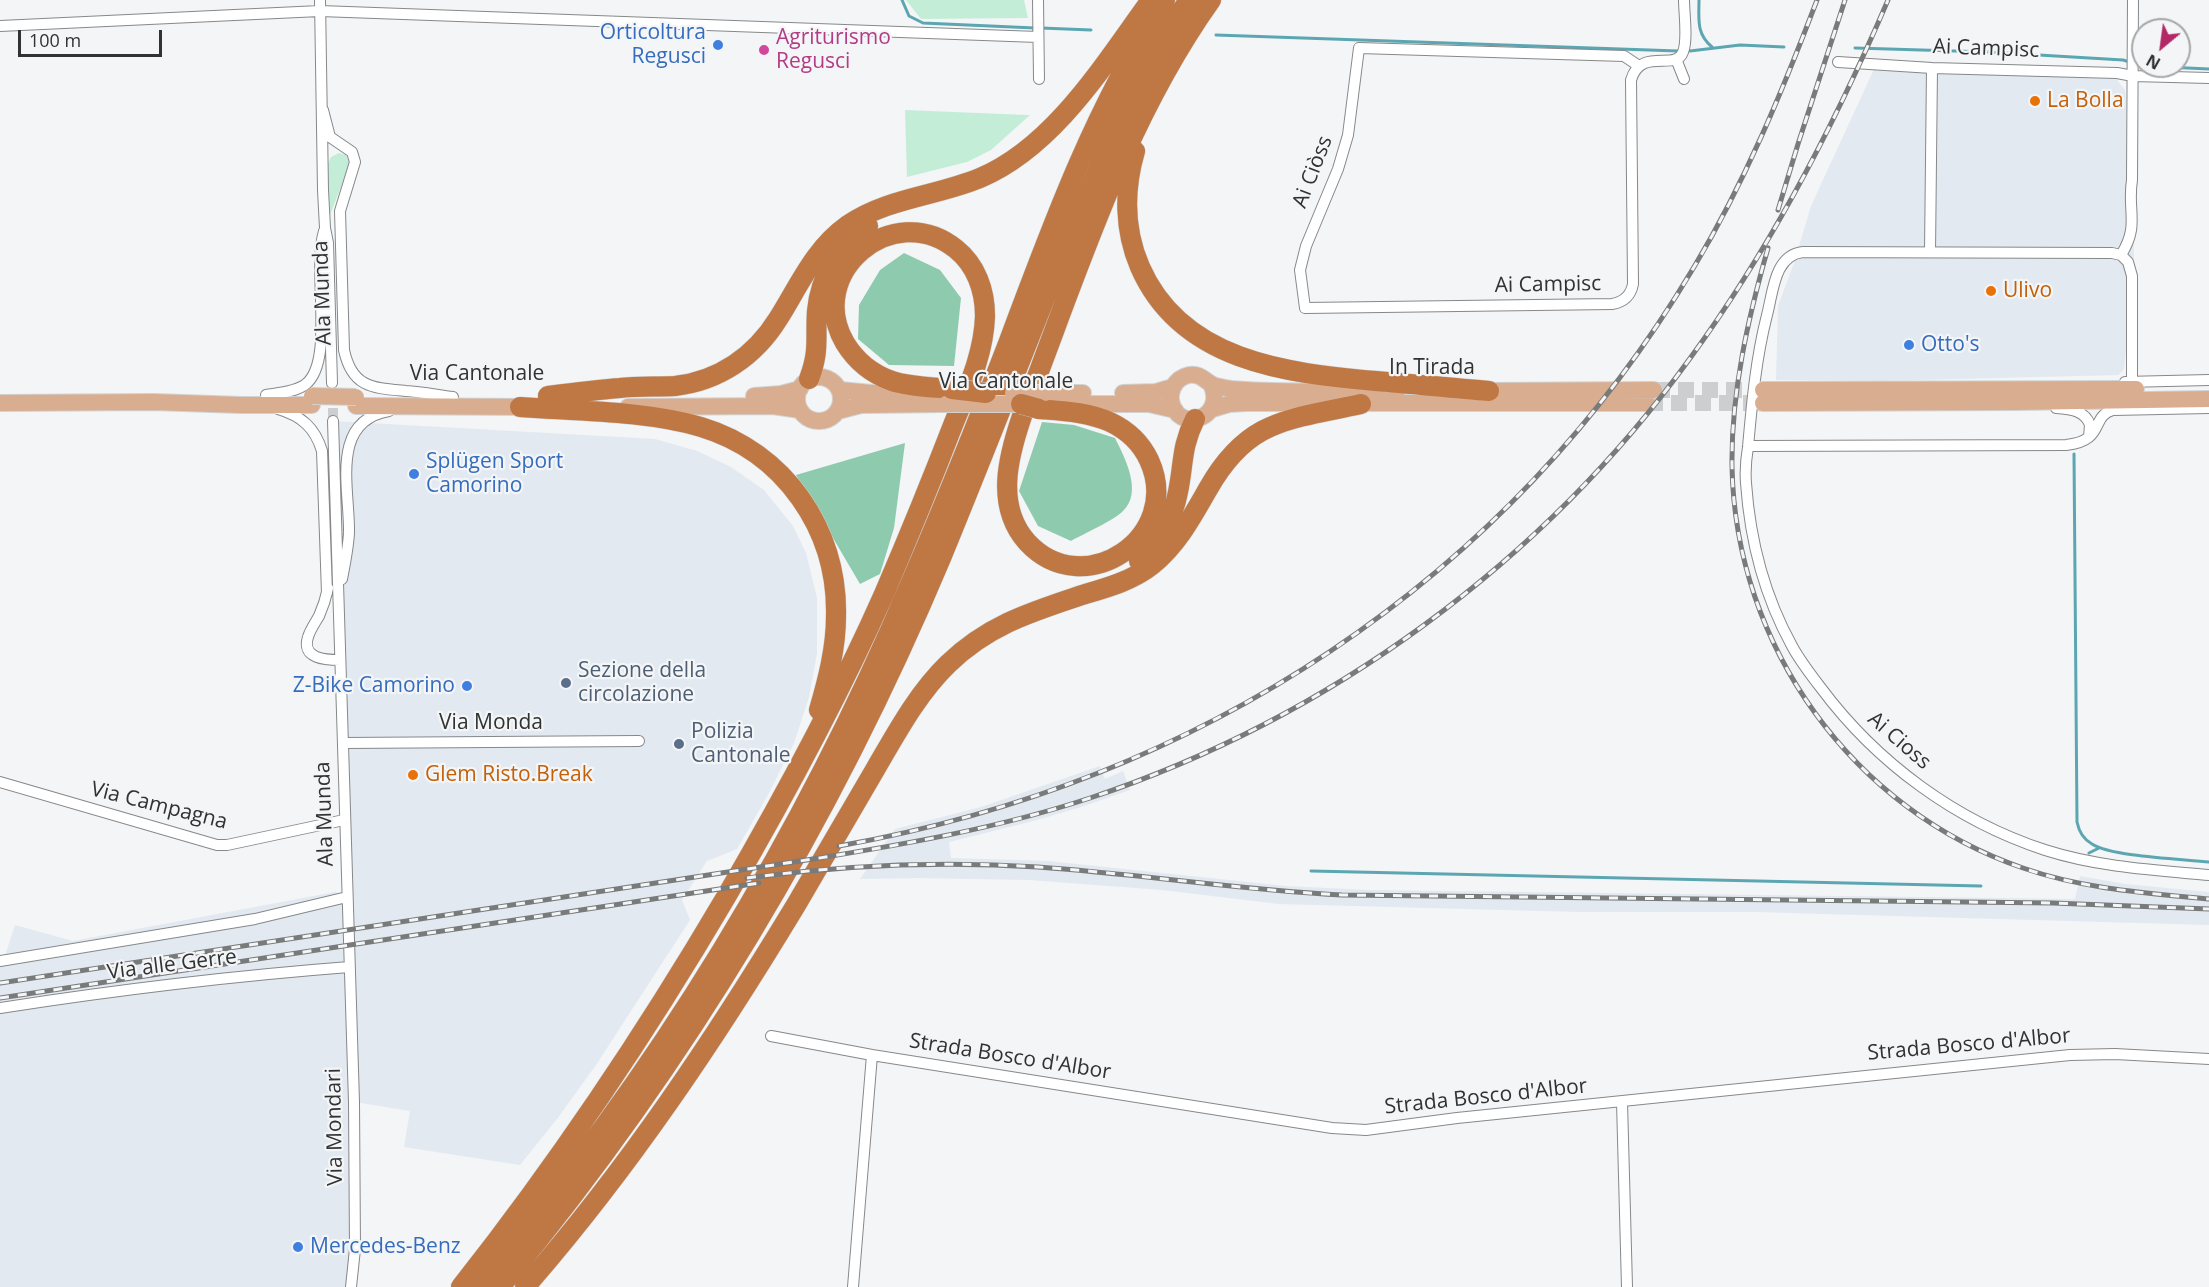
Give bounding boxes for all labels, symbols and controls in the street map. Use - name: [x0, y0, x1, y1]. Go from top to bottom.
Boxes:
- scale bar: [21, 18, 165, 56]
- north arrow: [2131, 18, 2191, 78]
- place label: Orticoltura Regusci: [600, 20, 706, 70]
- place label: Agriturismo Regusci: [776, 25, 891, 75]
- text: 100 m: [29, 28, 81, 52]
- street label: Ai Campisc: [1932, 35, 2040, 63]
- marker: Orticoltura Regusci: [711, 38, 725, 52]
- marker: Agriturismo Regusci: [757, 43, 771, 57]
- text: N: [2142, 49, 2164, 75]
- place label: La Bolla: [2047, 88, 2124, 114]
- marker: La Bolla: [2028, 94, 2042, 108]
- street label: Ai Ciòss: [1288, 132, 1338, 212]
- street label: Ala Munda: [309, 240, 337, 346]
- street label: Ai Campisc: [1494, 271, 1602, 299]
- place label: Ulivo: [2003, 278, 2052, 304]
- marker: Ulivo: [1984, 284, 1998, 298]
- place label: Otto's: [1921, 332, 1980, 358]
- marker: Otto's: [1902, 338, 1916, 352]
- street label: In Tirada: [1389, 355, 1475, 381]
- street label: Via Cantonale: [410, 361, 544, 387]
- street label: Via Cantonale: [939, 369, 1073, 395]
- place label: Splügen Sport Camorino: [426, 449, 563, 499]
- marker: Splügen Sport Camorino: [407, 467, 421, 481]
- place label: Sezione della circolazione: [578, 658, 706, 708]
- place label: Z-Bike Camorino: [293, 673, 455, 699]
- marker: Sezione della circolazione: [559, 676, 573, 690]
- marker: Z-Bike Camorino: [460, 679, 474, 693]
- street label: Ai Cioss: [1862, 707, 1936, 775]
- street label: Via Monda: [439, 710, 543, 736]
- place label: Polizia Cantonale: [691, 719, 791, 769]
- marker: Polizia Cantonale: [672, 737, 686, 751]
- street label: Ala Munda: [311, 761, 339, 867]
- place label: Glem Risto.Break: [425, 762, 593, 788]
- marker: Glem Risto.Break: [406, 768, 420, 782]
- street label: Via Campagna: [88, 777, 230, 835]
- street label: Via alle Gerre: [106, 945, 238, 985]
- street label: Strada Bosco d'Albor: [1866, 1024, 2072, 1066]
- street label: Strada Bosco d'Albor: [907, 1029, 1113, 1085]
- street label: Via Mondari: [321, 1068, 349, 1186]
- street label: Strada Bosco d'Albor: [1383, 1074, 1589, 1120]
- place label: Mercedes-Benz: [310, 1234, 461, 1260]
- marker: Mercedes-Benz: [291, 1240, 305, 1254]

